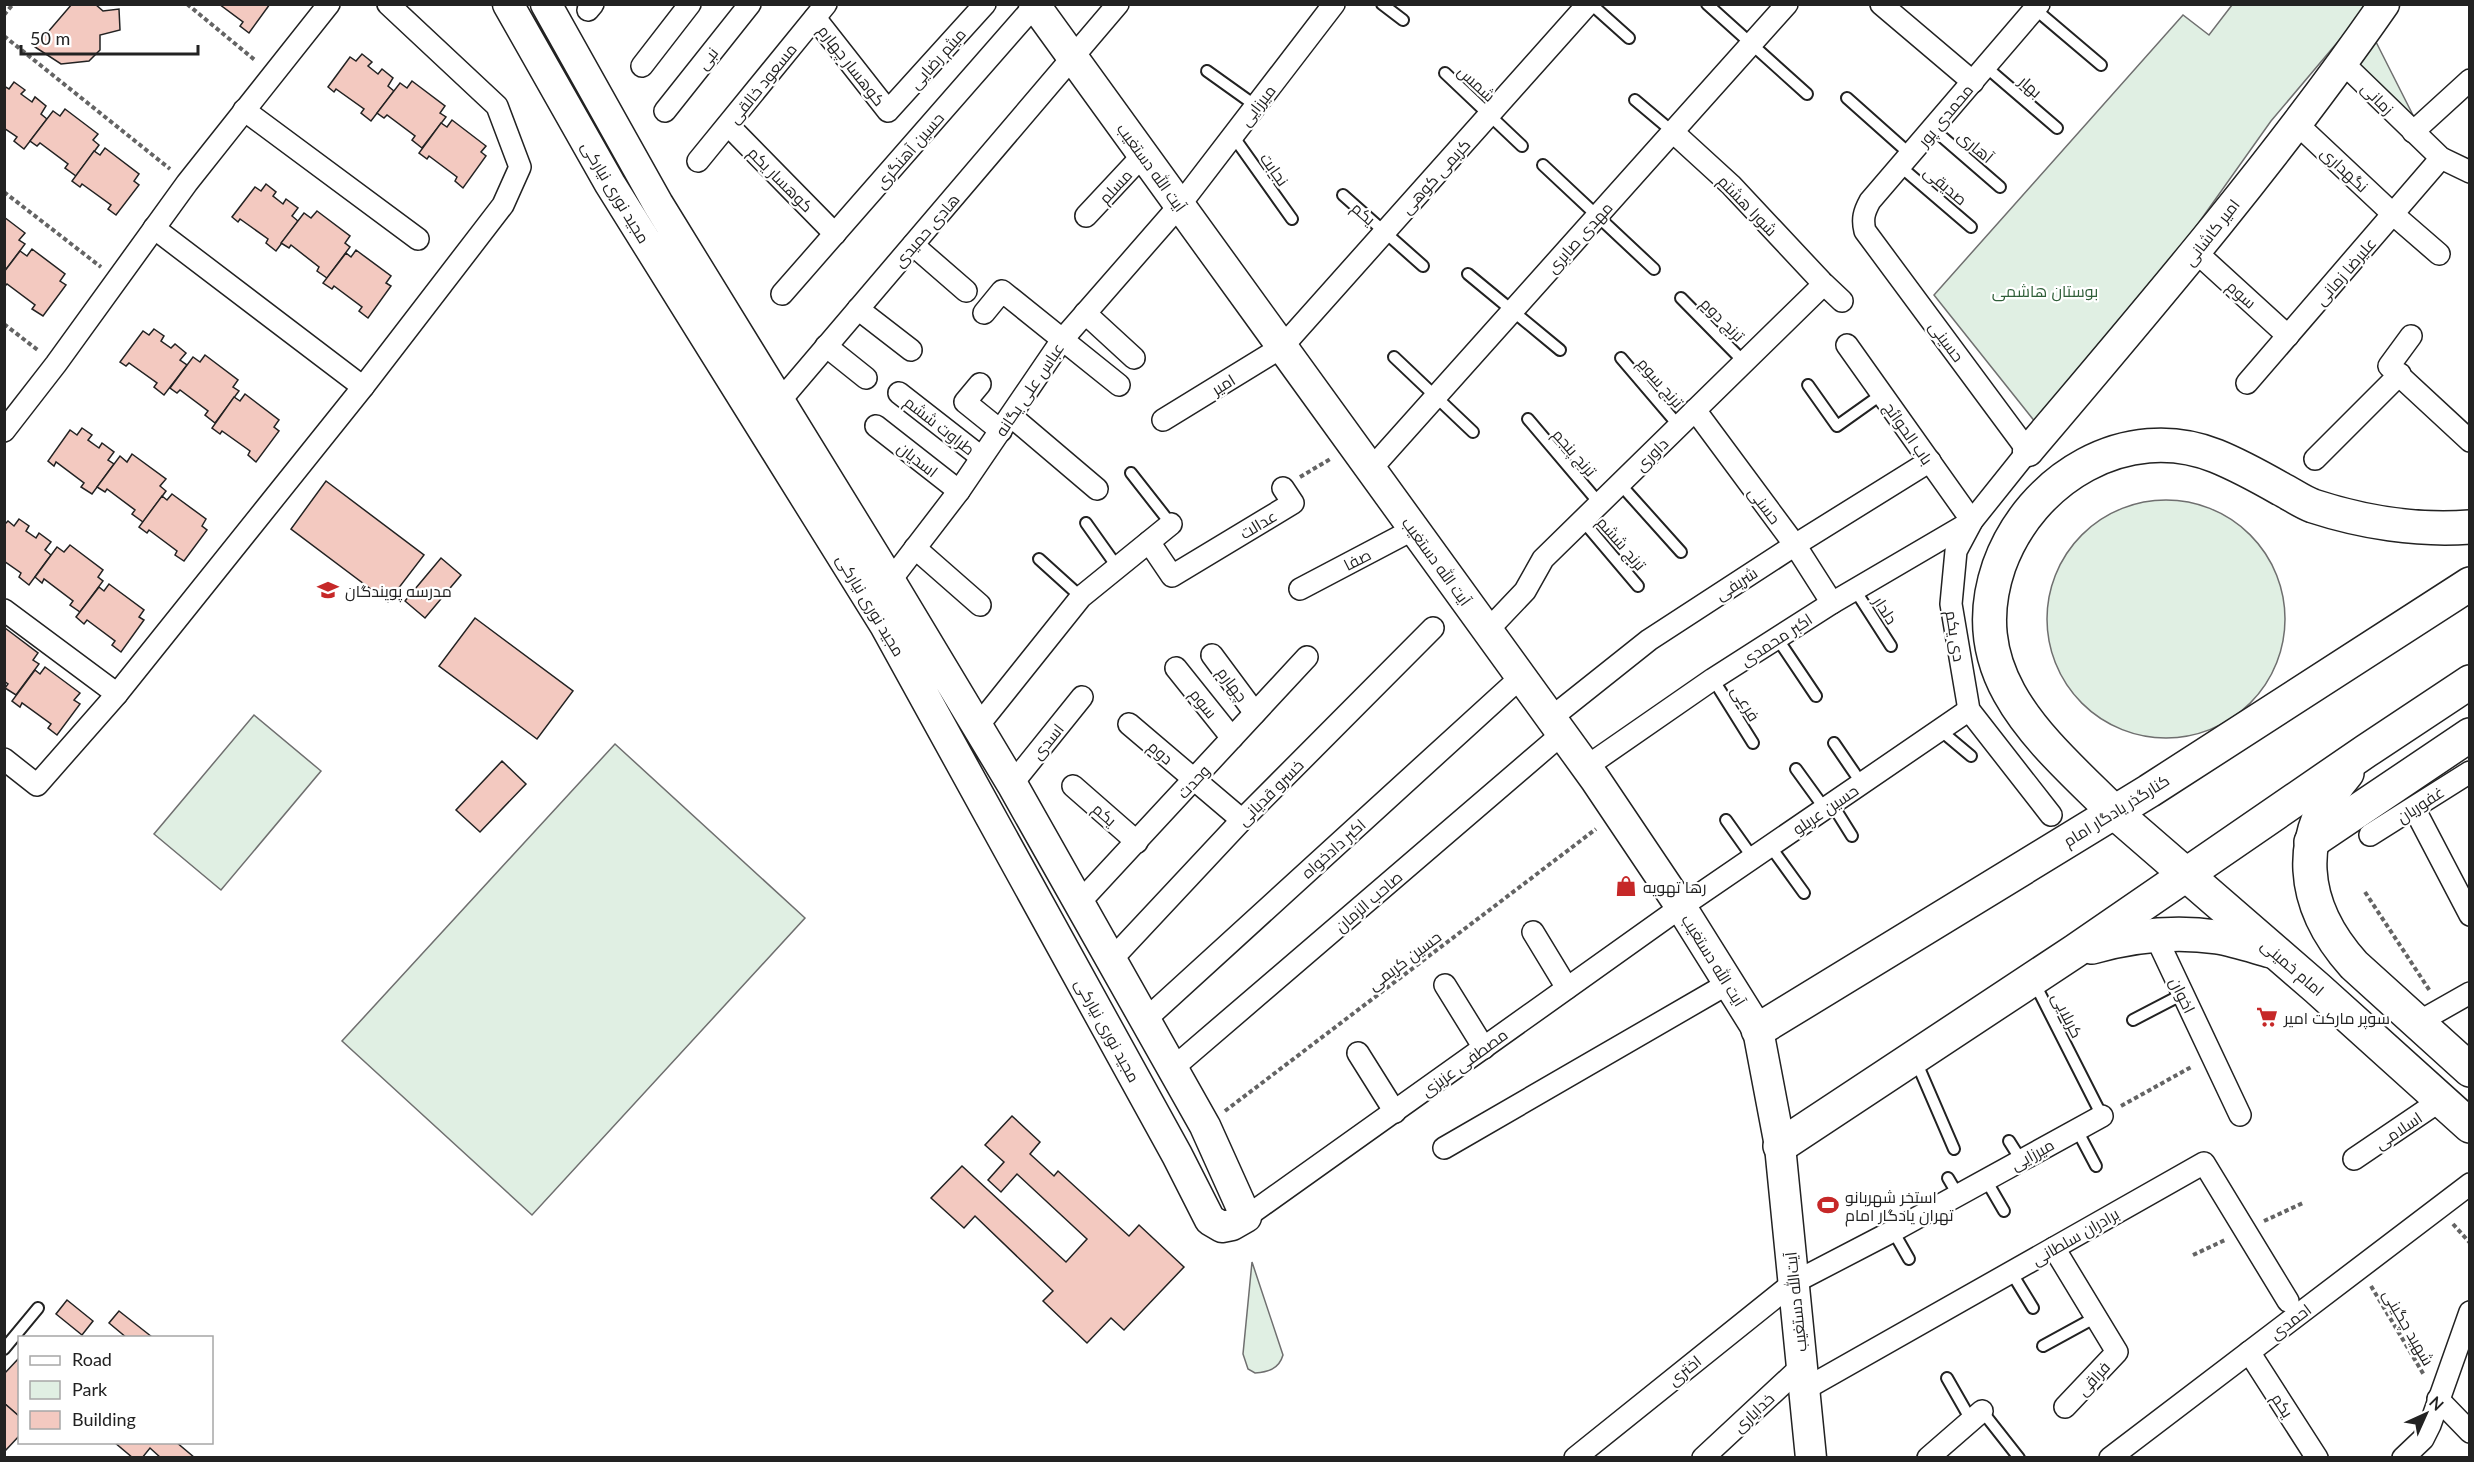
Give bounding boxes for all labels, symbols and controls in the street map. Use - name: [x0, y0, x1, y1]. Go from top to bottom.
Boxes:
- scale bar: [21, 18, 198, 56]
- street label: کوهسار چهارم: [812, 21, 889, 111]
- street label: میثم رضایی: [905, 24, 971, 94]
- text: 50 m: [30, 27, 70, 49]
- street label: مسعود خالقی: [724, 39, 802, 128]
- street label: نبی: [692, 43, 723, 74]
- street label: شمس: [1453, 61, 1500, 106]
- street label: بهار: [2014, 70, 2046, 102]
- street label: زمانی: [2357, 78, 2398, 119]
- street label: محمدی پور: [1913, 80, 1979, 153]
- street label: میرزایی: [1235, 81, 1280, 130]
- street label: حسین آهنگری: [871, 108, 949, 193]
- street label: آیت الله دستغیب: [1113, 119, 1191, 216]
- street label: آهاری: [1953, 126, 1998, 168]
- street label: کریمی کوهی: [1396, 135, 1475, 219]
- street label: مجید نوری نیارکی: [576, 138, 654, 247]
- street label: نگهداری: [2316, 142, 2373, 197]
- street label: کوهسار یکم: [742, 143, 817, 218]
- street label: نجابت: [1256, 149, 1293, 190]
- street label: صدیقی: [1919, 162, 1971, 210]
- street label: مسلم: [1095, 165, 1138, 209]
- street label: شورا هشتم: [1712, 171, 1782, 241]
- street label: هادی حمیدی: [889, 189, 964, 272]
- street label: امیر کاشانی: [2179, 195, 2244, 270]
- street label: یکم: [1346, 198, 1380, 231]
- street label: مهدی صابری: [1542, 198, 1617, 278]
- street label: علیرضا زمانی: [2310, 233, 2381, 310]
- street label: سوم: [2222, 276, 2260, 314]
- park label: بوستان هاشمی: [1992, 281, 2098, 302]
- street label: ترنج دوم: [1695, 293, 1749, 347]
- street label: حسینی: [1924, 317, 1968, 366]
- street label: عباس علی یگانه: [991, 339, 1069, 441]
- street label: ترنج سوم: [1632, 353, 1688, 413]
- street label: امیر: [1207, 370, 1239, 400]
- street label: طراوت ششم: [899, 392, 979, 461]
- street label: باب الحوائج: [1878, 398, 1937, 470]
- street label: ترنج پنجم: [1547, 424, 1601, 482]
- street label: داوری: [1630, 433, 1673, 476]
- street label: اسدیان: [893, 437, 942, 482]
- street label: حسنی: [1743, 483, 1785, 528]
- street label: عدالت: [1236, 506, 1280, 542]
- street label: ترنج ششم: [1591, 512, 1651, 576]
- street label: آیت الله دستغیب: [1398, 513, 1476, 610]
- street label: صفا: [1340, 544, 1374, 574]
- street label: مجید نوری نیارکی: [831, 551, 909, 660]
- street label: شریفی: [1711, 562, 1762, 605]
- school or university icon: مدرسه پویندگان: [316, 578, 340, 602]
- place label: مدرسه پویندگان: [345, 581, 452, 603]
- street label: دلدار: [1869, 592, 1902, 628]
- street label: اکبر محمدی: [1737, 609, 1816, 671]
- street label: دی یکم: [1940, 609, 1969, 663]
- street label: چهارم: [1211, 663, 1252, 707]
- street label: فرعی: [1726, 682, 1764, 725]
- street label: سوم: [1184, 684, 1222, 723]
- street label: اسدی: [1027, 719, 1069, 764]
- street label: دوم: [1143, 736, 1177, 770]
- street label: خسرو قدیانی: [1233, 755, 1308, 830]
- street label: وحدت: [1173, 760, 1214, 802]
- street label: کنارگذر یادگار امام: [2060, 770, 2174, 853]
- street label: حسین عربلو: [1788, 780, 1863, 840]
- street label: غفوریان: [2393, 782, 2448, 828]
- street label: یکم: [1087, 799, 1121, 832]
- street label: اکبر دادخواه: [1297, 814, 1370, 882]
- street label: صاحب الزمان: [1330, 867, 1407, 937]
- shop icon: رها تهویه: [1614, 874, 1638, 898]
- place label: رها تهویه: [1643, 877, 1706, 898]
- street label: آیت الله دستغیب: [1677, 911, 1750, 1011]
- street label: حسین کریمی: [1364, 926, 1446, 995]
- street label: امام خمینی: [2256, 935, 2328, 1002]
- street label: اخوان: [2164, 974, 2200, 1017]
- street label: مجید نوری نیارکی: [1070, 975, 1144, 1086]
- street label: کربلایی: [2047, 989, 2087, 1042]
- supermarket icon: سوپر مارکت امیر: [2255, 1005, 2279, 1029]
- place label: سوپر مارکت امیر: [2283, 1008, 2390, 1030]
- street label: مصطفی عزیزی: [1417, 1024, 1512, 1101]
- street label: اسلامی: [2371, 1107, 2426, 1154]
- street label: میرزایی: [2007, 1134, 2058, 1175]
- place label: استخر شهربانو تهران یادگار امام: [1845, 1187, 1954, 1227]
- sports icon: استخر شهربانو تهران یادگار امام: [1816, 1193, 1840, 1217]
- street label: برادران سلطانی: [2028, 1203, 2123, 1270]
- street label: آیت‌الله دستغیب: [1780, 1250, 1811, 1353]
- street label: شهید چگینی: [2377, 1285, 2438, 1370]
- street label: احمدی: [2266, 1299, 2316, 1344]
- legend: [18, 1336, 213, 1444]
- text: Road: [72, 1348, 112, 1370]
- street label: اختری: [1664, 1351, 1706, 1391]
- street label: فراقی: [2073, 1357, 2115, 1400]
- text: Park: [72, 1378, 108, 1400]
- north arrow: [2396, 1384, 2456, 1444]
- street label: خدایاری: [1729, 1388, 1779, 1437]
- street label: یکم: [2266, 1389, 2298, 1423]
- text: N: [2426, 1392, 2448, 1414]
- text: Building: [72, 1408, 136, 1430]

